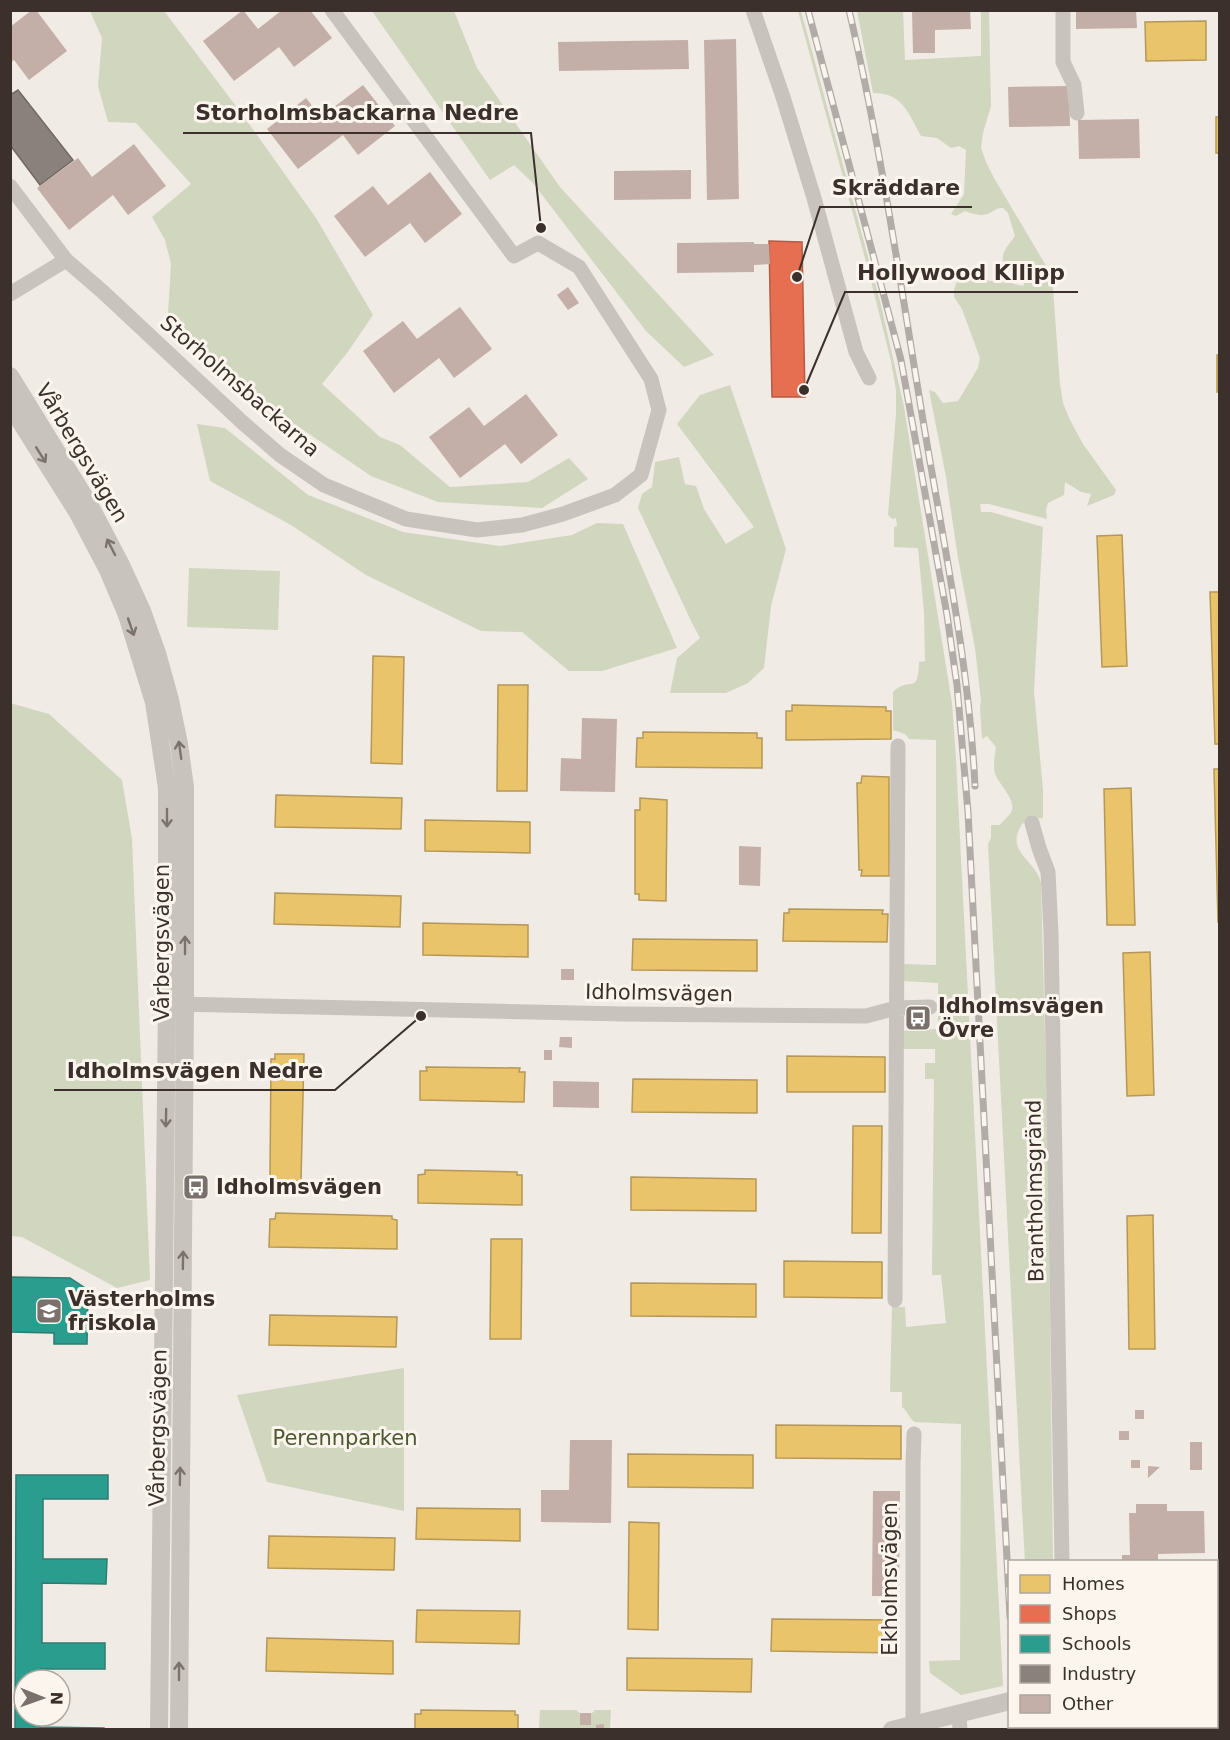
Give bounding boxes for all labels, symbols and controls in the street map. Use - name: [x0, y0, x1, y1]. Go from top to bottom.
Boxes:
- callout: Storholmsbackarna Nedre: [183, 93, 531, 133]
- text: Storholmsbackarna Nedre: [195, 100, 519, 125]
- callout: Skräddare: [820, 167, 972, 207]
- text: Skräddare: [832, 175, 960, 200]
- callout: Hollywood Kllipp: [845, 252, 1078, 292]
- text: Hollywood Kllipp: [857, 260, 1065, 285]
- street label: Storholmsbackarna: [156, 310, 324, 462]
- street label: Vårbergsvägen: [31, 379, 134, 527]
- one-way arrow: [36, 446, 48, 463]
- one-way arrow: [105, 539, 117, 556]
- one-way arrow: [127, 617, 138, 636]
- one-way arrow: [174, 741, 185, 761]
- one-way arrow: [161, 807, 173, 827]
- street label: Vårbergsvägen: [149, 864, 174, 1022]
- one-way arrow: [179, 936, 191, 956]
- street label: Idholmsvägen: [585, 980, 733, 1006]
- place label: Idholmsvägen Övre: [938, 994, 1104, 1042]
- bus stop icon: Idholmsvägen Övre: [903, 1003, 933, 1033]
- callout: Idholmsvägen Nedre: [54, 1050, 335, 1090]
- text: Idholmsvägen Nedre: [67, 1058, 323, 1083]
- street label: Brantholmsgränd: [1021, 1100, 1049, 1282]
- one-way arrow: [160, 1107, 172, 1127]
- bus stop icon: Idholmsvägen: [181, 1172, 211, 1202]
- place label: Idholmsvägen: [216, 1175, 382, 1199]
- one-way arrow: [177, 1251, 189, 1271]
- place label: Västerholms friskola: [68, 1287, 215, 1335]
- school or university icon: Västerholms friskola: [34, 1296, 64, 1326]
- street label: Vårbergsvägen: [144, 1349, 171, 1507]
- park label: Perennparken: [272, 1426, 418, 1450]
- one-way arrow: [175, 1467, 186, 1487]
- street label: Ekholmsvägen: [878, 1502, 902, 1656]
- legend: [1008, 1560, 1218, 1728]
- text: Homes: [1062, 1573, 1125, 1594]
- text: Shops: [1062, 1603, 1117, 1624]
- text: Schools: [1062, 1633, 1131, 1654]
- one-way arrow: [173, 1662, 185, 1682]
- text: Industry: [1062, 1663, 1136, 1684]
- north arrow: [12, 1668, 72, 1728]
- text: N: [47, 1691, 66, 1705]
- text: Other: [1062, 1693, 1114, 1714]

